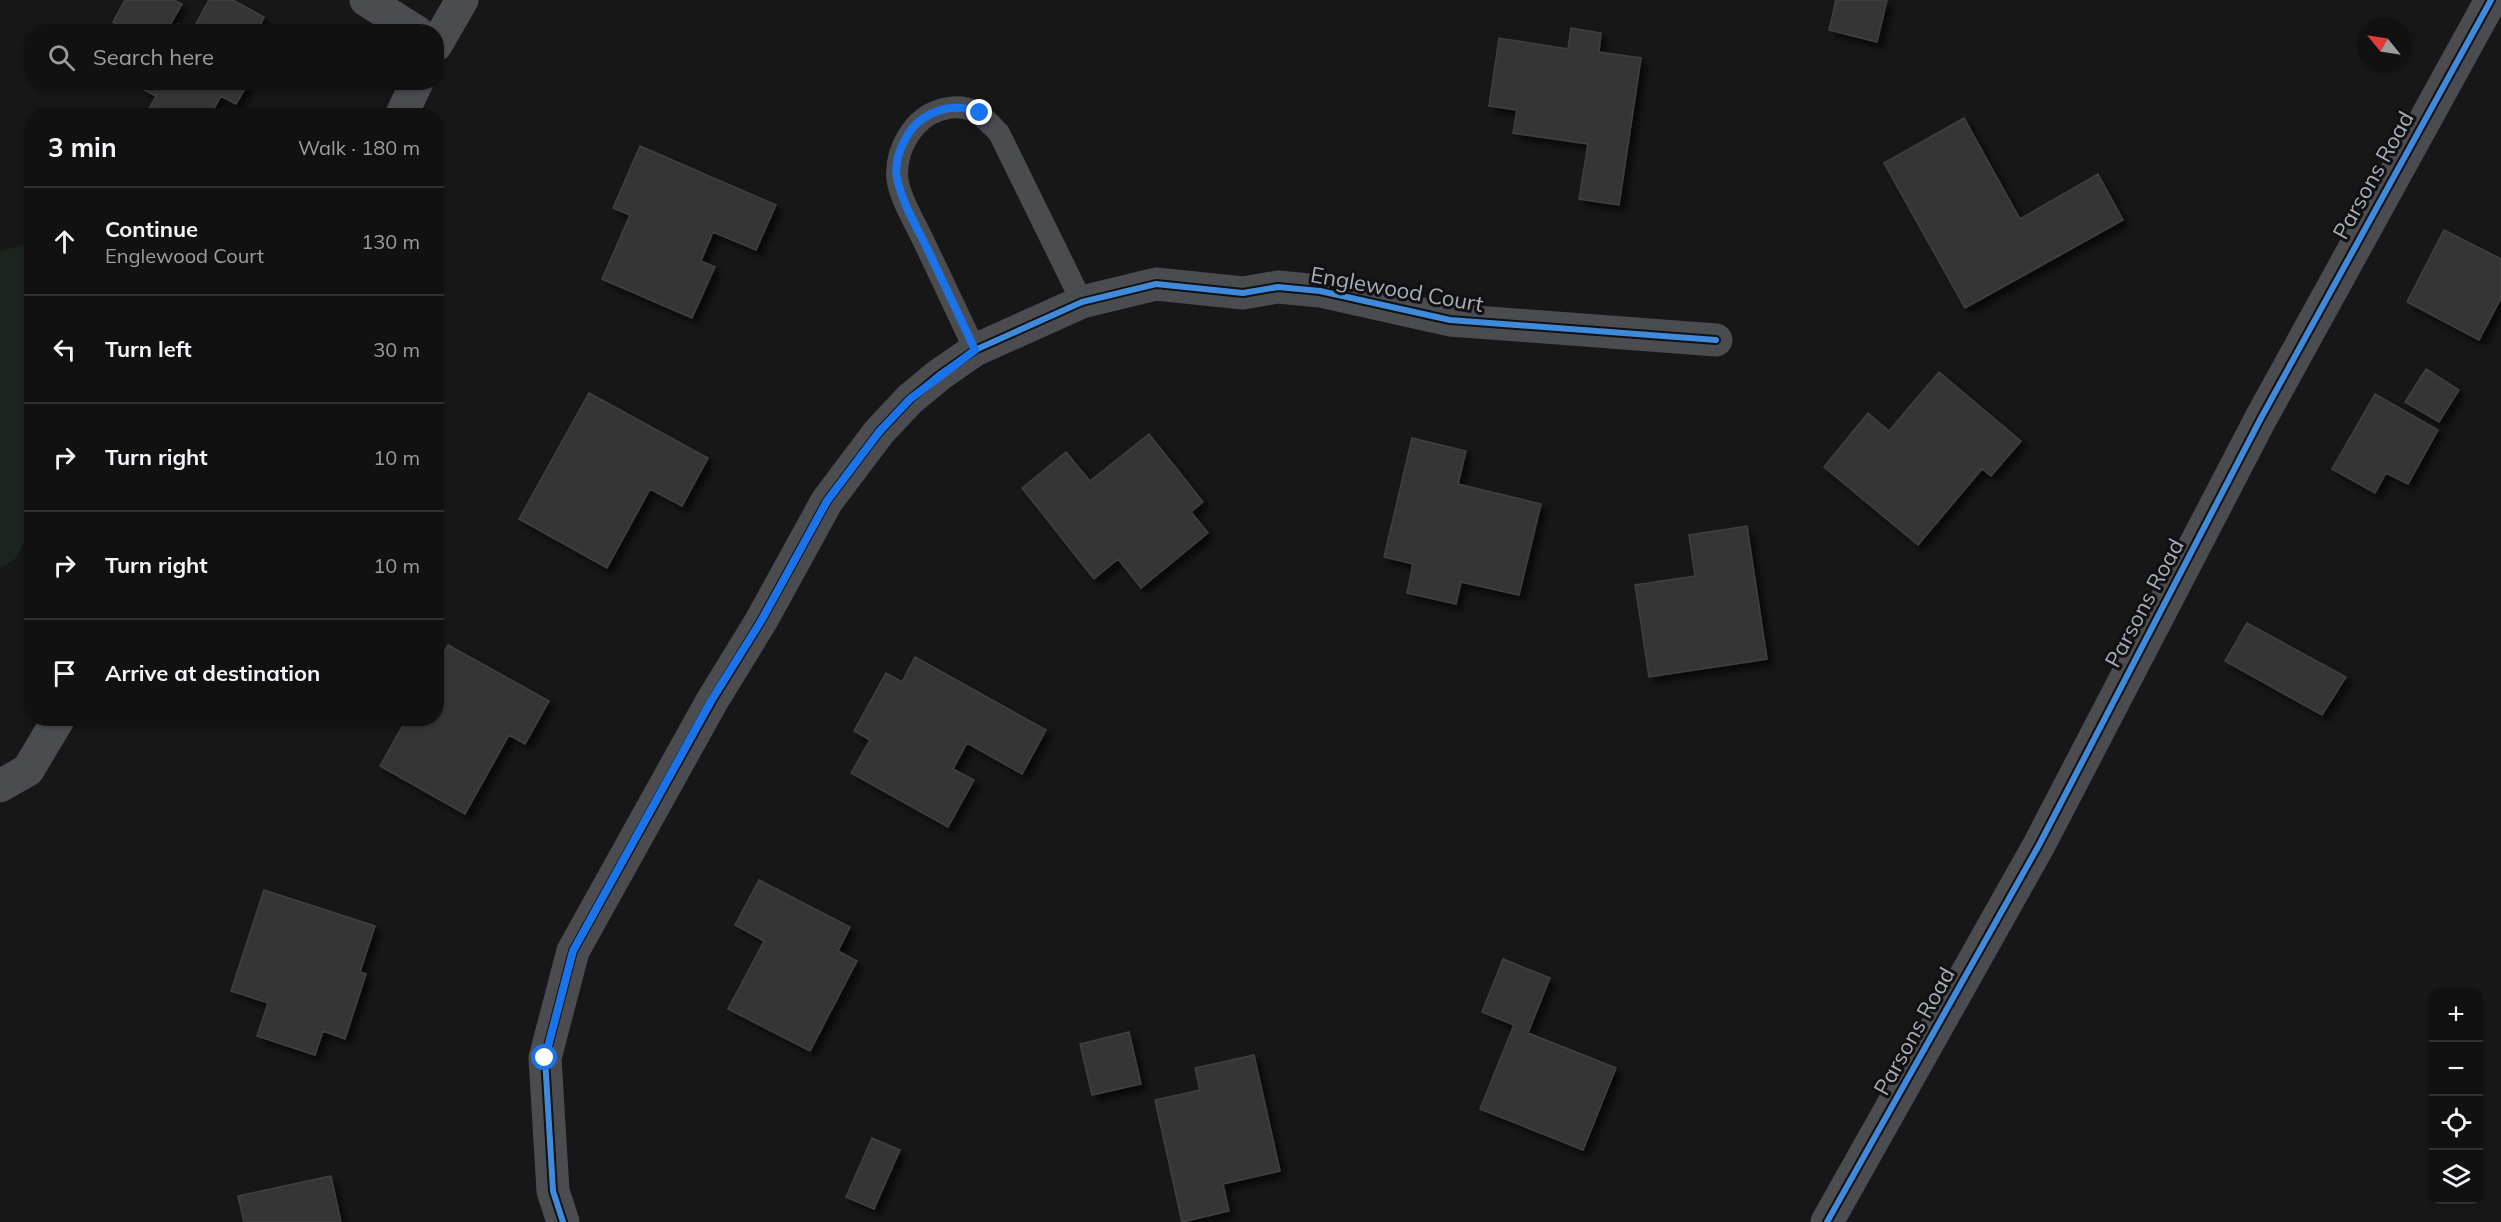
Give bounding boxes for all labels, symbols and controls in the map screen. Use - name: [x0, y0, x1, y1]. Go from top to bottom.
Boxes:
- north arrow: [2357, 18, 2411, 72]
- search box: [24, 24, 444, 90]
- icon: search: [45, 41, 78, 74]
- text: Search here: [93, 43, 214, 71]
- route end: [966, 99, 992, 125]
- street label: Parsons Road: [2326, 106, 2420, 244]
- text: 3 min: [48, 131, 117, 164]
- text: Walk · 180 m: [298, 135, 420, 160]
- text: Continue: [105, 215, 198, 243]
- icon: ahead: [48, 225, 81, 258]
- text: 130 m: [361, 229, 420, 254]
- text: Englewood Court: [105, 243, 264, 268]
- street label: Englewood Court: [1308, 260, 1486, 318]
- icon: left: [48, 333, 81, 366]
- text: Turn left: [105, 335, 192, 363]
- text: 30 m: [373, 337, 420, 362]
- icon: right: [48, 441, 81, 474]
- text: Turn right: [105, 443, 208, 471]
- text: 10 m: [373, 445, 420, 470]
- street label: Parsons Road: [2098, 534, 2190, 672]
- icon: right: [48, 549, 81, 582]
- text: Turn right: [105, 551, 208, 579]
- text: 10 m: [373, 553, 420, 578]
- icon: arrive: [48, 657, 81, 690]
- text: Arrive at destination: [105, 659, 320, 687]
- street label: Parsons Road: [1867, 962, 1961, 1100]
- map controls: [2429, 988, 2483, 1204]
- button: +: [2429, 988, 2483, 1042]
- button: −: [2429, 1042, 2483, 1096]
- route start: [531, 1044, 557, 1070]
- button: locate: [2429, 1096, 2483, 1150]
- button: layers: [2429, 1150, 2483, 1204]

